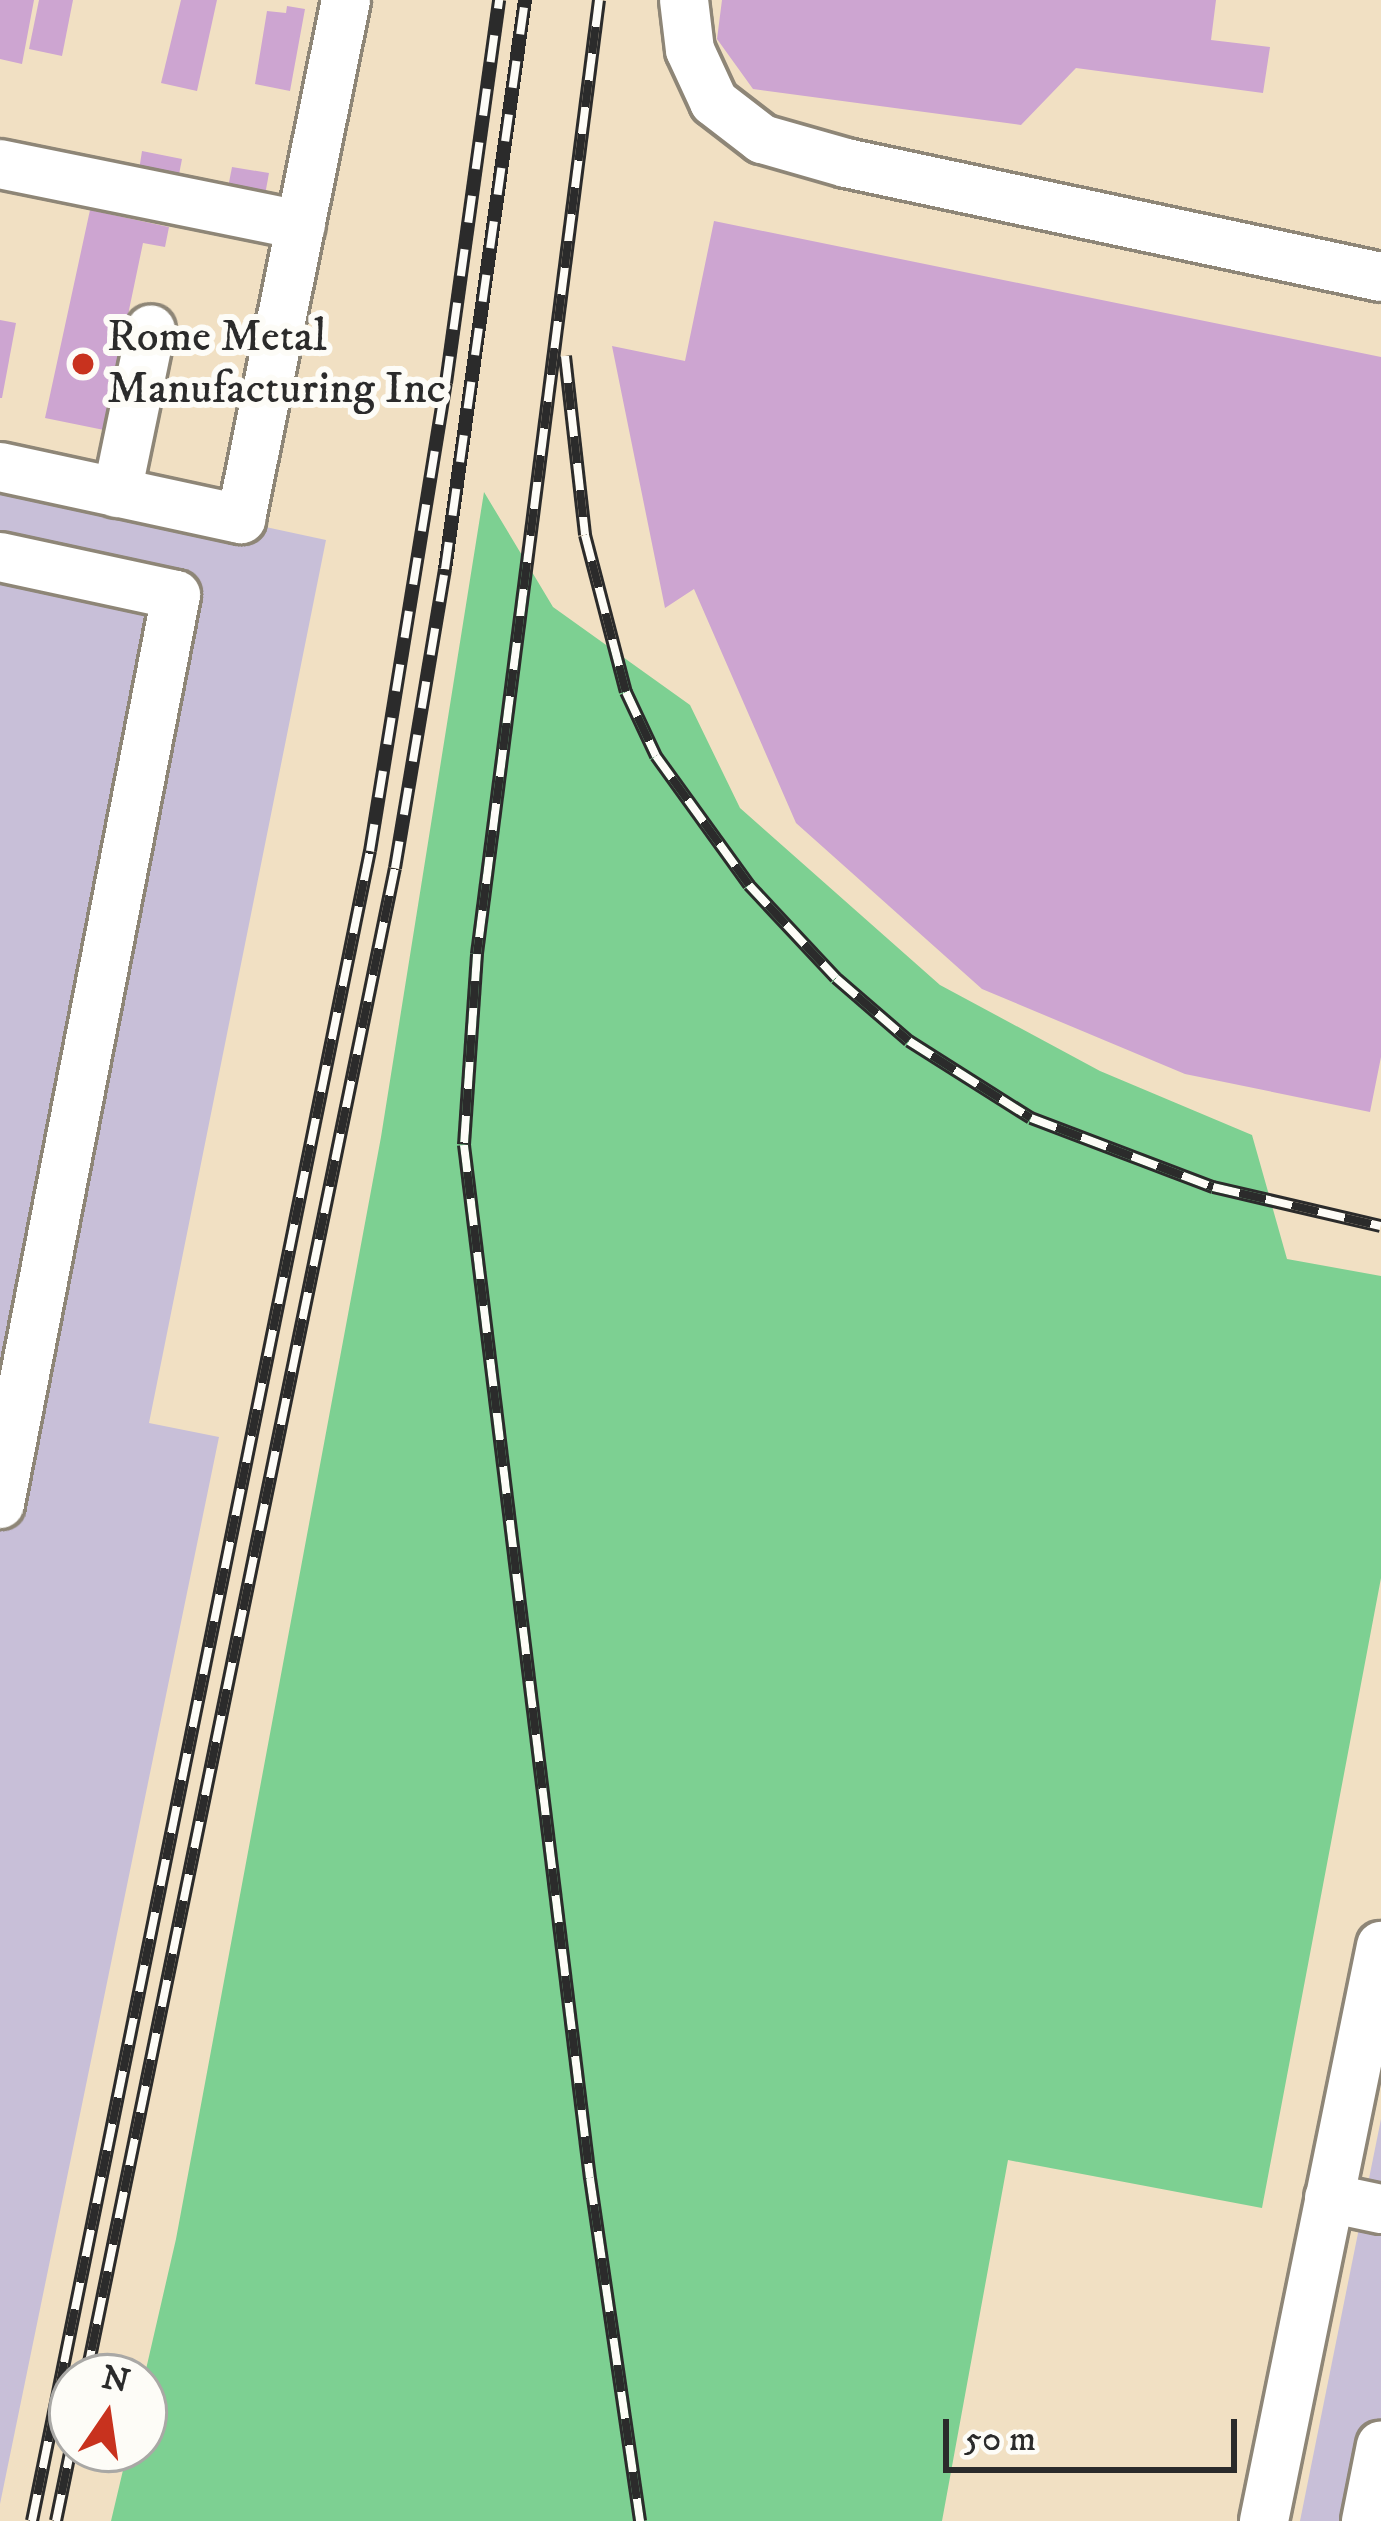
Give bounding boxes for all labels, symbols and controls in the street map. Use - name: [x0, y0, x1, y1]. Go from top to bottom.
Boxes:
- place label: Rome Metal Manufacturing Inc: [107, 311, 446, 417]
- marker: Rome Metal Manufacturing Inc: [70, 351, 96, 377]
- north arrow: [48, 2353, 168, 2473]
- text: N: [98, 2357, 133, 2403]
- scale bar: [949, 2395, 1243, 2469]
- text: 50 m: [964, 2417, 1036, 2462]

